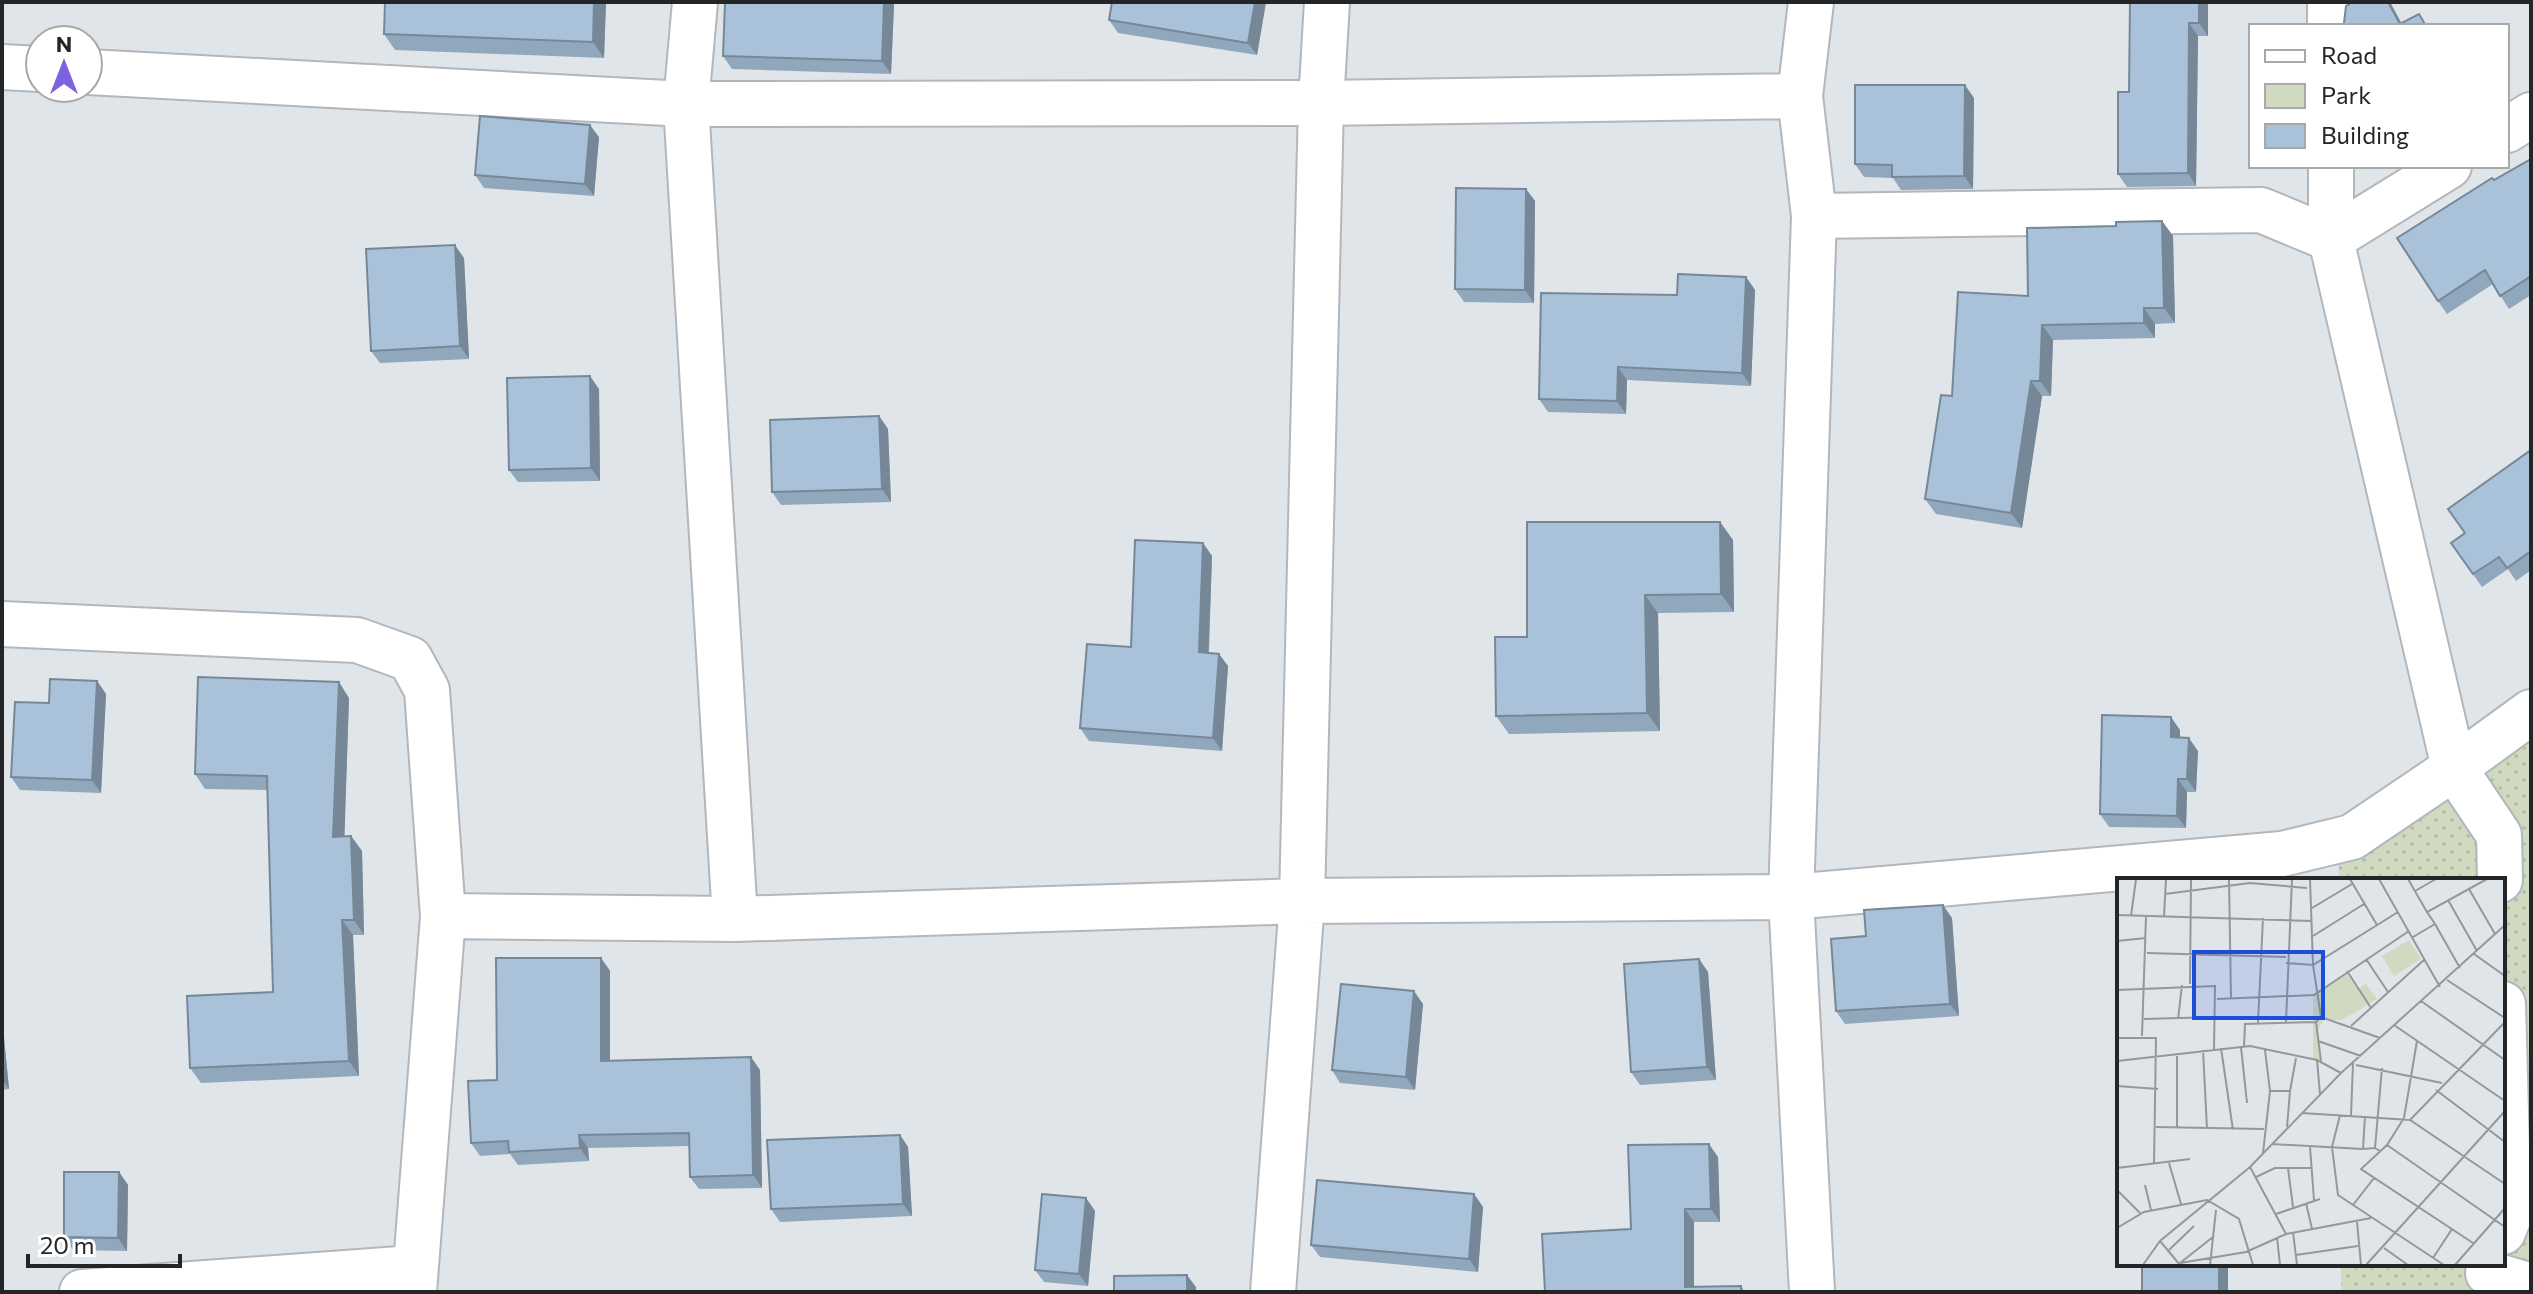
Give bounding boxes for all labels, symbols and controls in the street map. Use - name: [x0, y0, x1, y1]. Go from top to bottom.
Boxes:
- north arrow: [24, 24, 104, 104]
- legend: [2249, 24, 2509, 168]
- text: N: [56, 30, 72, 57]
- text: Road: [2321, 40, 2377, 69]
- text: Park: [2321, 80, 2371, 109]
- text: Building: [2321, 120, 2409, 149]
- inset map: [2117, 878, 2505, 1266]
- scale bar: [28, 1218, 180, 1268]
- text: 20 m: [40, 1230, 94, 1259]

